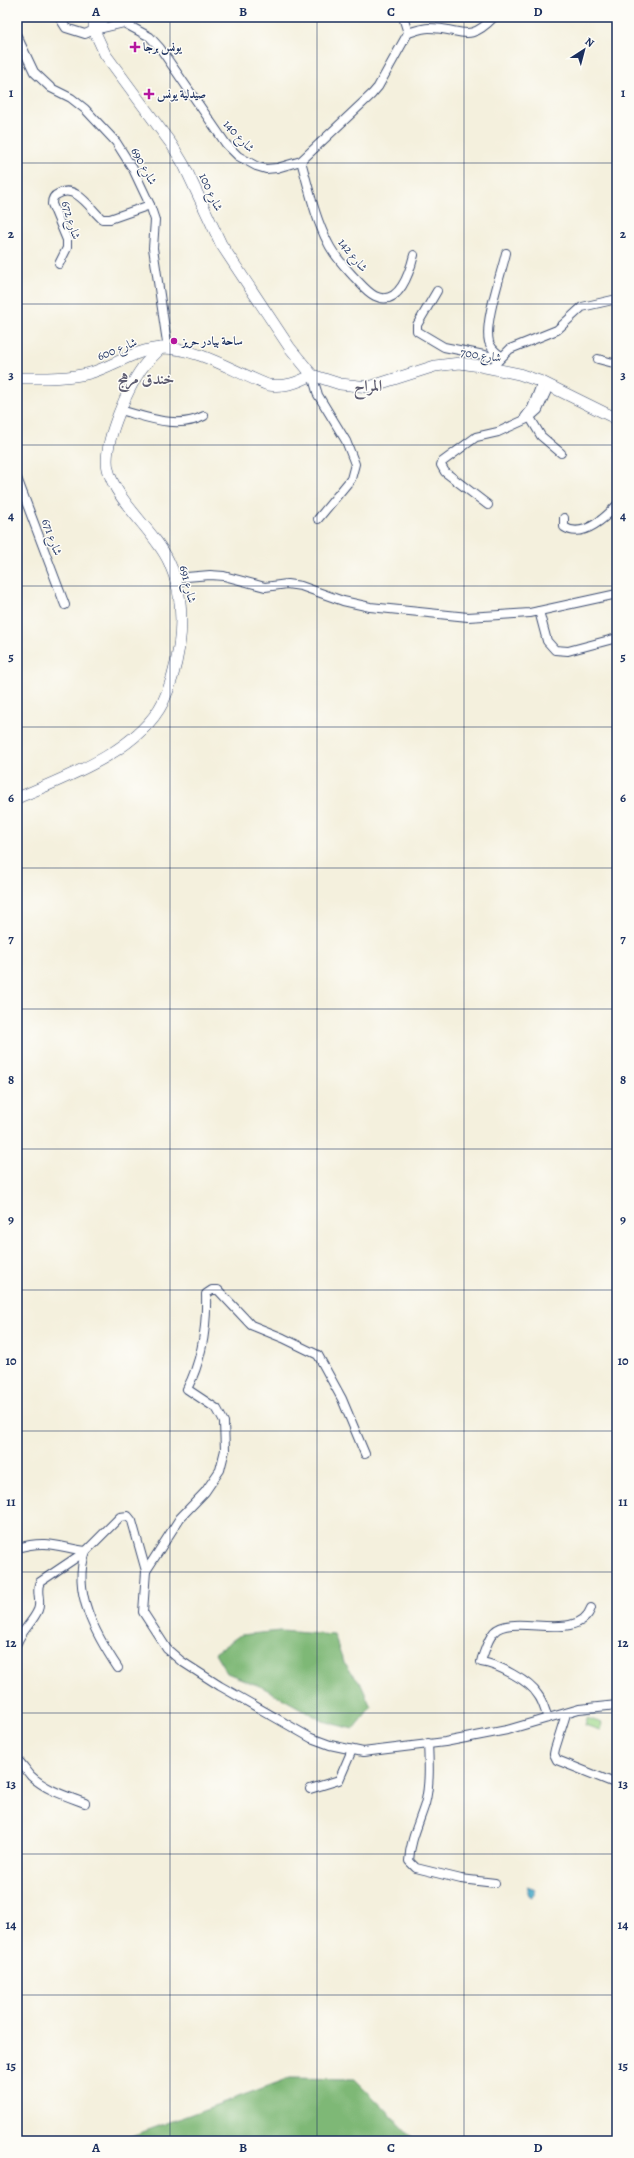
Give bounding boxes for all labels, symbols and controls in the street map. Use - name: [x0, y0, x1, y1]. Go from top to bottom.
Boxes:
- text: A: [91, 3, 101, 20]
- text: B: [239, 3, 247, 20]
- text: C: [387, 3, 395, 20]
- text: D: [533, 3, 543, 20]
- north arrow: [564, 30, 604, 70]
- text: N: [582, 34, 597, 51]
- place label: يونس برجا: [143, 39, 182, 55]
- marker: يونس برجا: [130, 42, 140, 52]
- text: 1: [9, 84, 14, 101]
- text: 1: [621, 84, 626, 101]
- place label: صيدلية يونس: [157, 86, 206, 102]
- marker: صيدلية يونس: [144, 89, 154, 99]
- street label: شارع 140: [218, 116, 258, 158]
- street label: شارع 690: [125, 144, 161, 189]
- street label: شارع 100: [193, 170, 227, 215]
- street label: شارع 672: [55, 199, 84, 242]
- text: 2: [8, 225, 15, 242]
- text: 2: [620, 225, 627, 242]
- street label: شارع 142: [332, 235, 371, 277]
- place label: ساحة بيادر حريز: [180, 333, 243, 349]
- street label: شارع 600: [95, 334, 141, 367]
- marker: ساحة بيادر حريز: [169, 336, 179, 346]
- street label: شارع 700: [459, 344, 503, 369]
- text: 3: [8, 366, 14, 383]
- text: 3: [620, 366, 626, 383]
- district label: خندق مرهج: [118, 368, 174, 392]
- district label: المراح: [354, 375, 382, 400]
- text: 4: [8, 507, 14, 524]
- text: 4: [620, 507, 626, 524]
- street label: شارع 671: [35, 516, 66, 559]
- street label: شارع 691: [173, 563, 200, 605]
- text: 5: [8, 648, 14, 665]
- text: 5: [620, 648, 626, 665]
- text: 6: [8, 789, 14, 806]
- text: 6: [620, 789, 626, 806]
- text: 7: [8, 930, 14, 947]
- text: 7: [620, 930, 626, 947]
- text: 8: [8, 1071, 14, 1088]
- text: 8: [620, 1071, 626, 1088]
- text: 9: [8, 1211, 14, 1228]
- text: 9: [620, 1211, 626, 1228]
- text: 10: [5, 1352, 17, 1369]
- text: 10: [617, 1352, 629, 1369]
- text: 11: [6, 1493, 16, 1510]
- text: 11: [618, 1493, 628, 1510]
- text: 12: [6, 1634, 17, 1651]
- text: 12: [618, 1634, 629, 1651]
- text: 13: [6, 1775, 17, 1792]
- text: 13: [618, 1775, 629, 1792]
- text: 14: [6, 1916, 16, 1933]
- text: 14: [618, 1916, 628, 1933]
- text: 15: [6, 2057, 17, 2074]
- text: 15: [618, 2057, 629, 2074]
- text: A: [91, 2139, 101, 2156]
- text: B: [239, 2139, 247, 2156]
- text: C: [387, 2139, 395, 2156]
- text: D: [533, 2139, 543, 2156]

